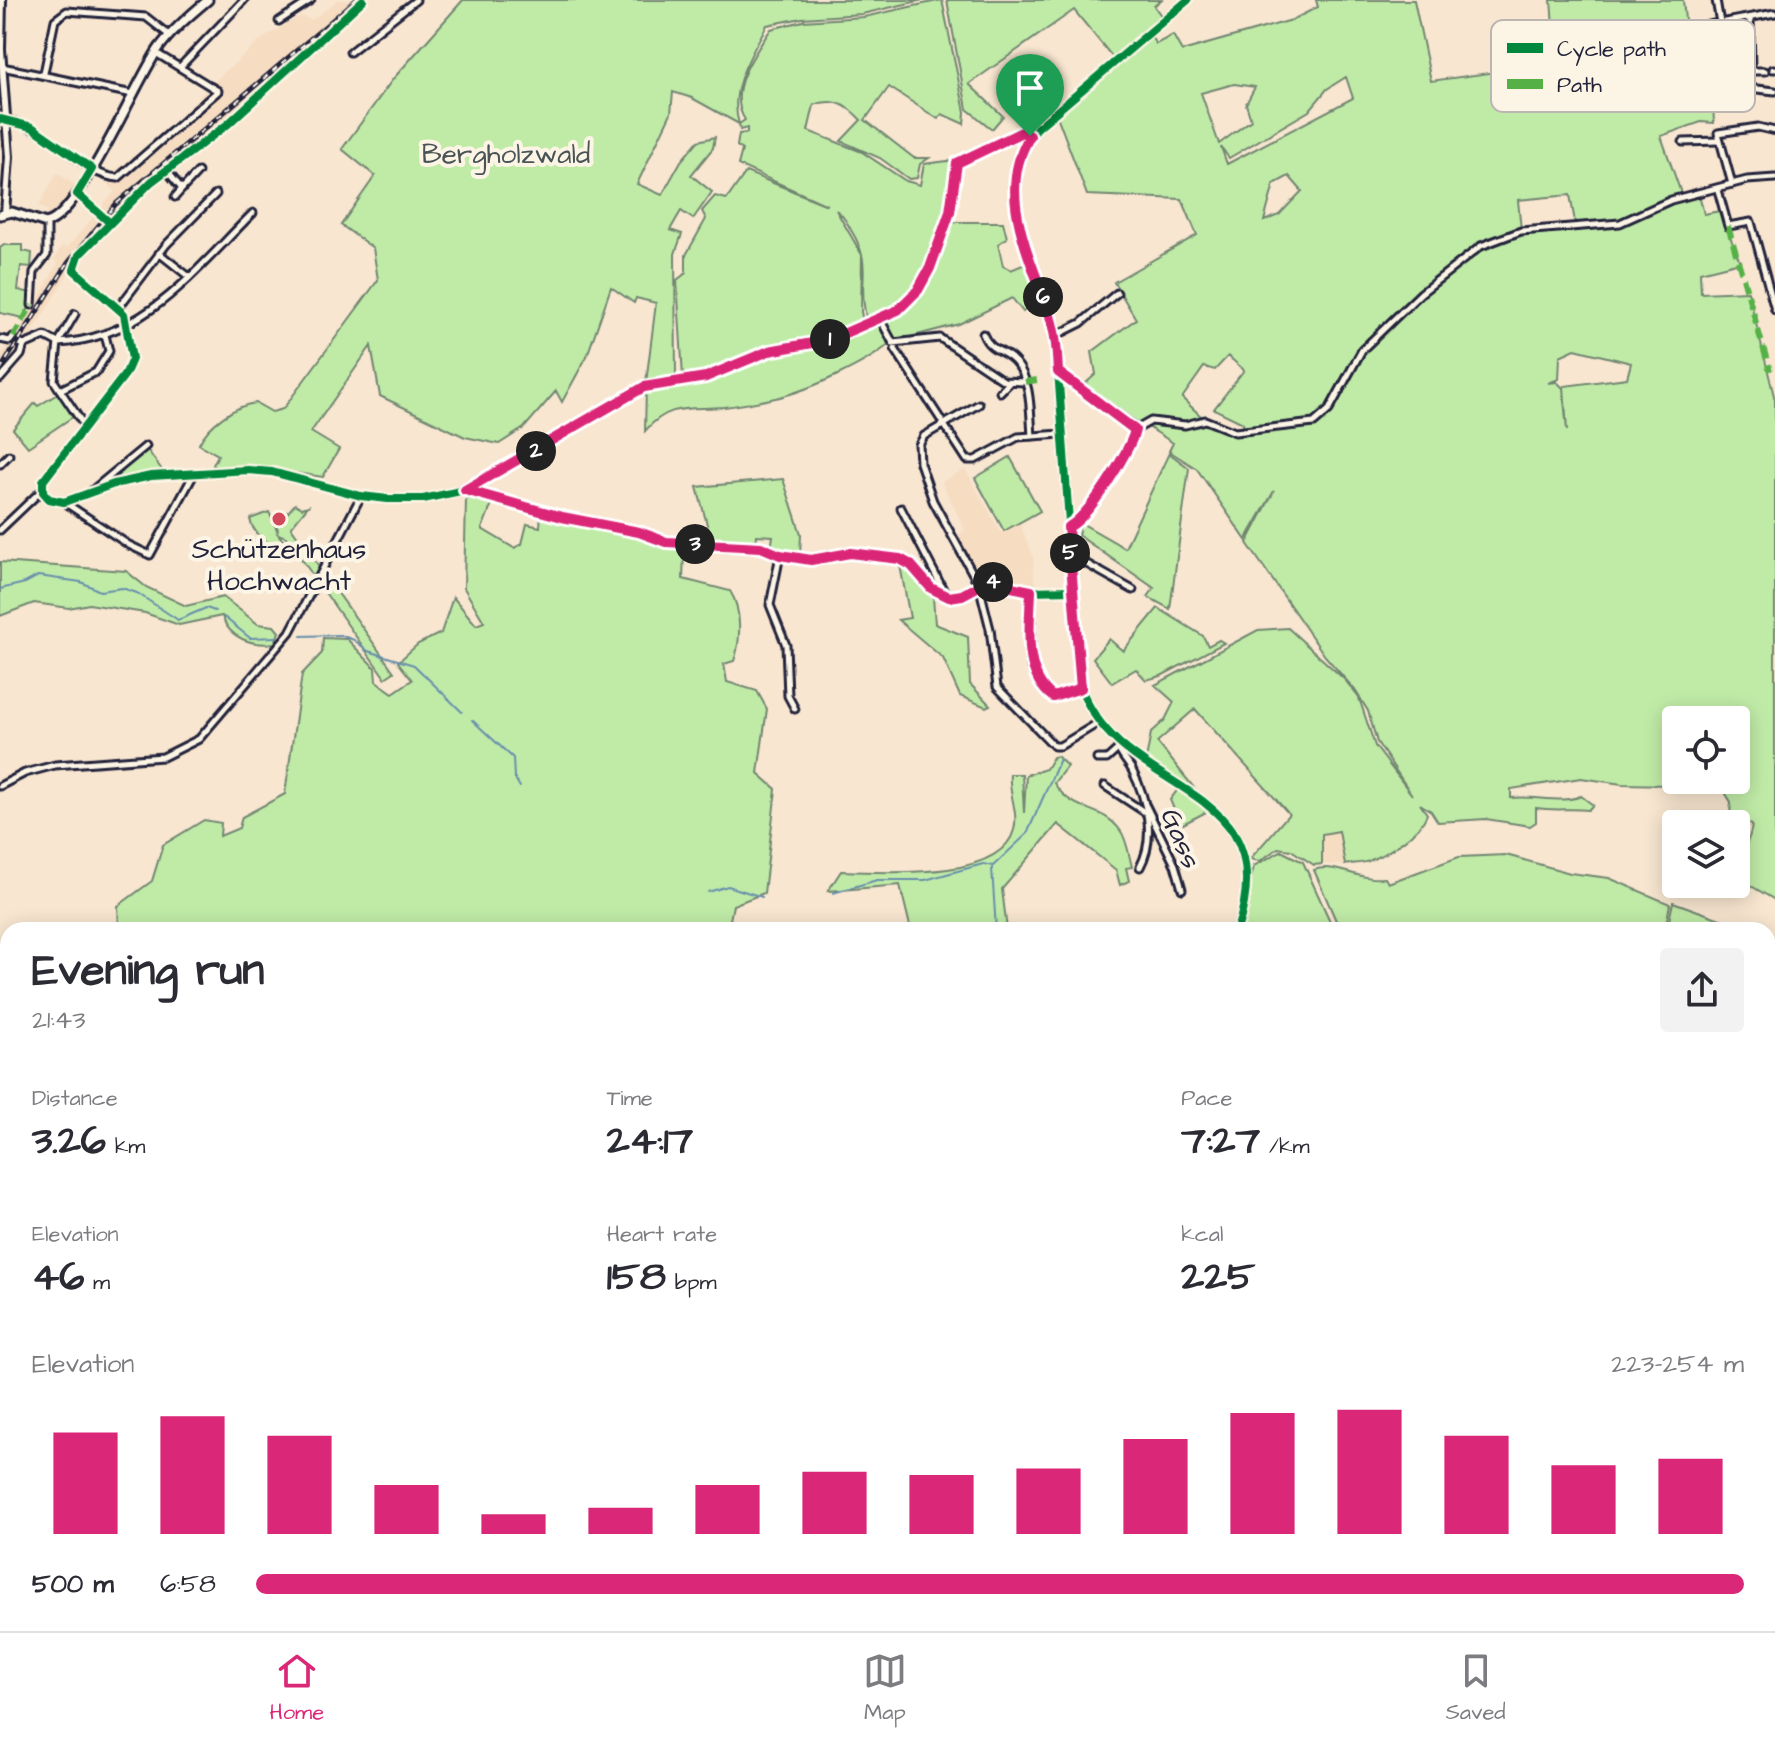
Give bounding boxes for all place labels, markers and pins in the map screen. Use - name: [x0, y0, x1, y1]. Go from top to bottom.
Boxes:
- pin: [996, 54, 1064, 136]
- pin: 6: [1023, 277, 1063, 317]
- pin: 1: [810, 319, 850, 359]
- pin: 2: [516, 431, 556, 471]
- marker: Schützenhaus Hochwacht: [270, 510, 288, 528]
- pin: 3: [675, 524, 715, 564]
- place label: Schützenhaus Hochwacht: [192, 530, 366, 601]
- pin: 5: [1050, 533, 1090, 573]
- pin: 4: [973, 562, 1013, 602]

